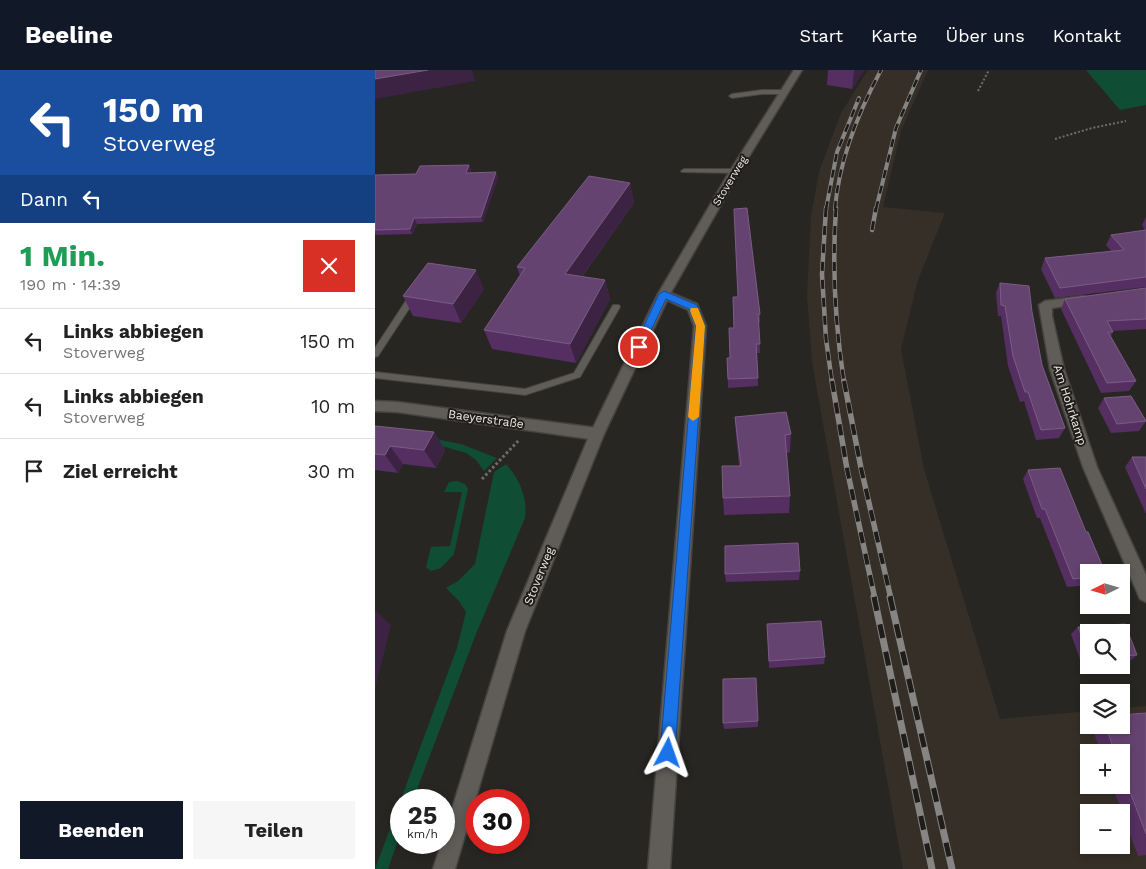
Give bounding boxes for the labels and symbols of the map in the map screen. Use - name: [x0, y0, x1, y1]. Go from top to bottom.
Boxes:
- street label: Stoverweg: [710, 154, 750, 208]
- pin: [618, 326, 660, 368]
- street label: Am Hohrkamp: [1050, 363, 1090, 447]
- street label: Baeyerstraße: [447, 407, 525, 431]
- street label: Stoverweg: [521, 544, 557, 607]
- north arrow: [1080, 564, 1130, 614]
- position arrow: [641, 726, 693, 778]
- speed limit sign: 30: [465, 789, 530, 854]

